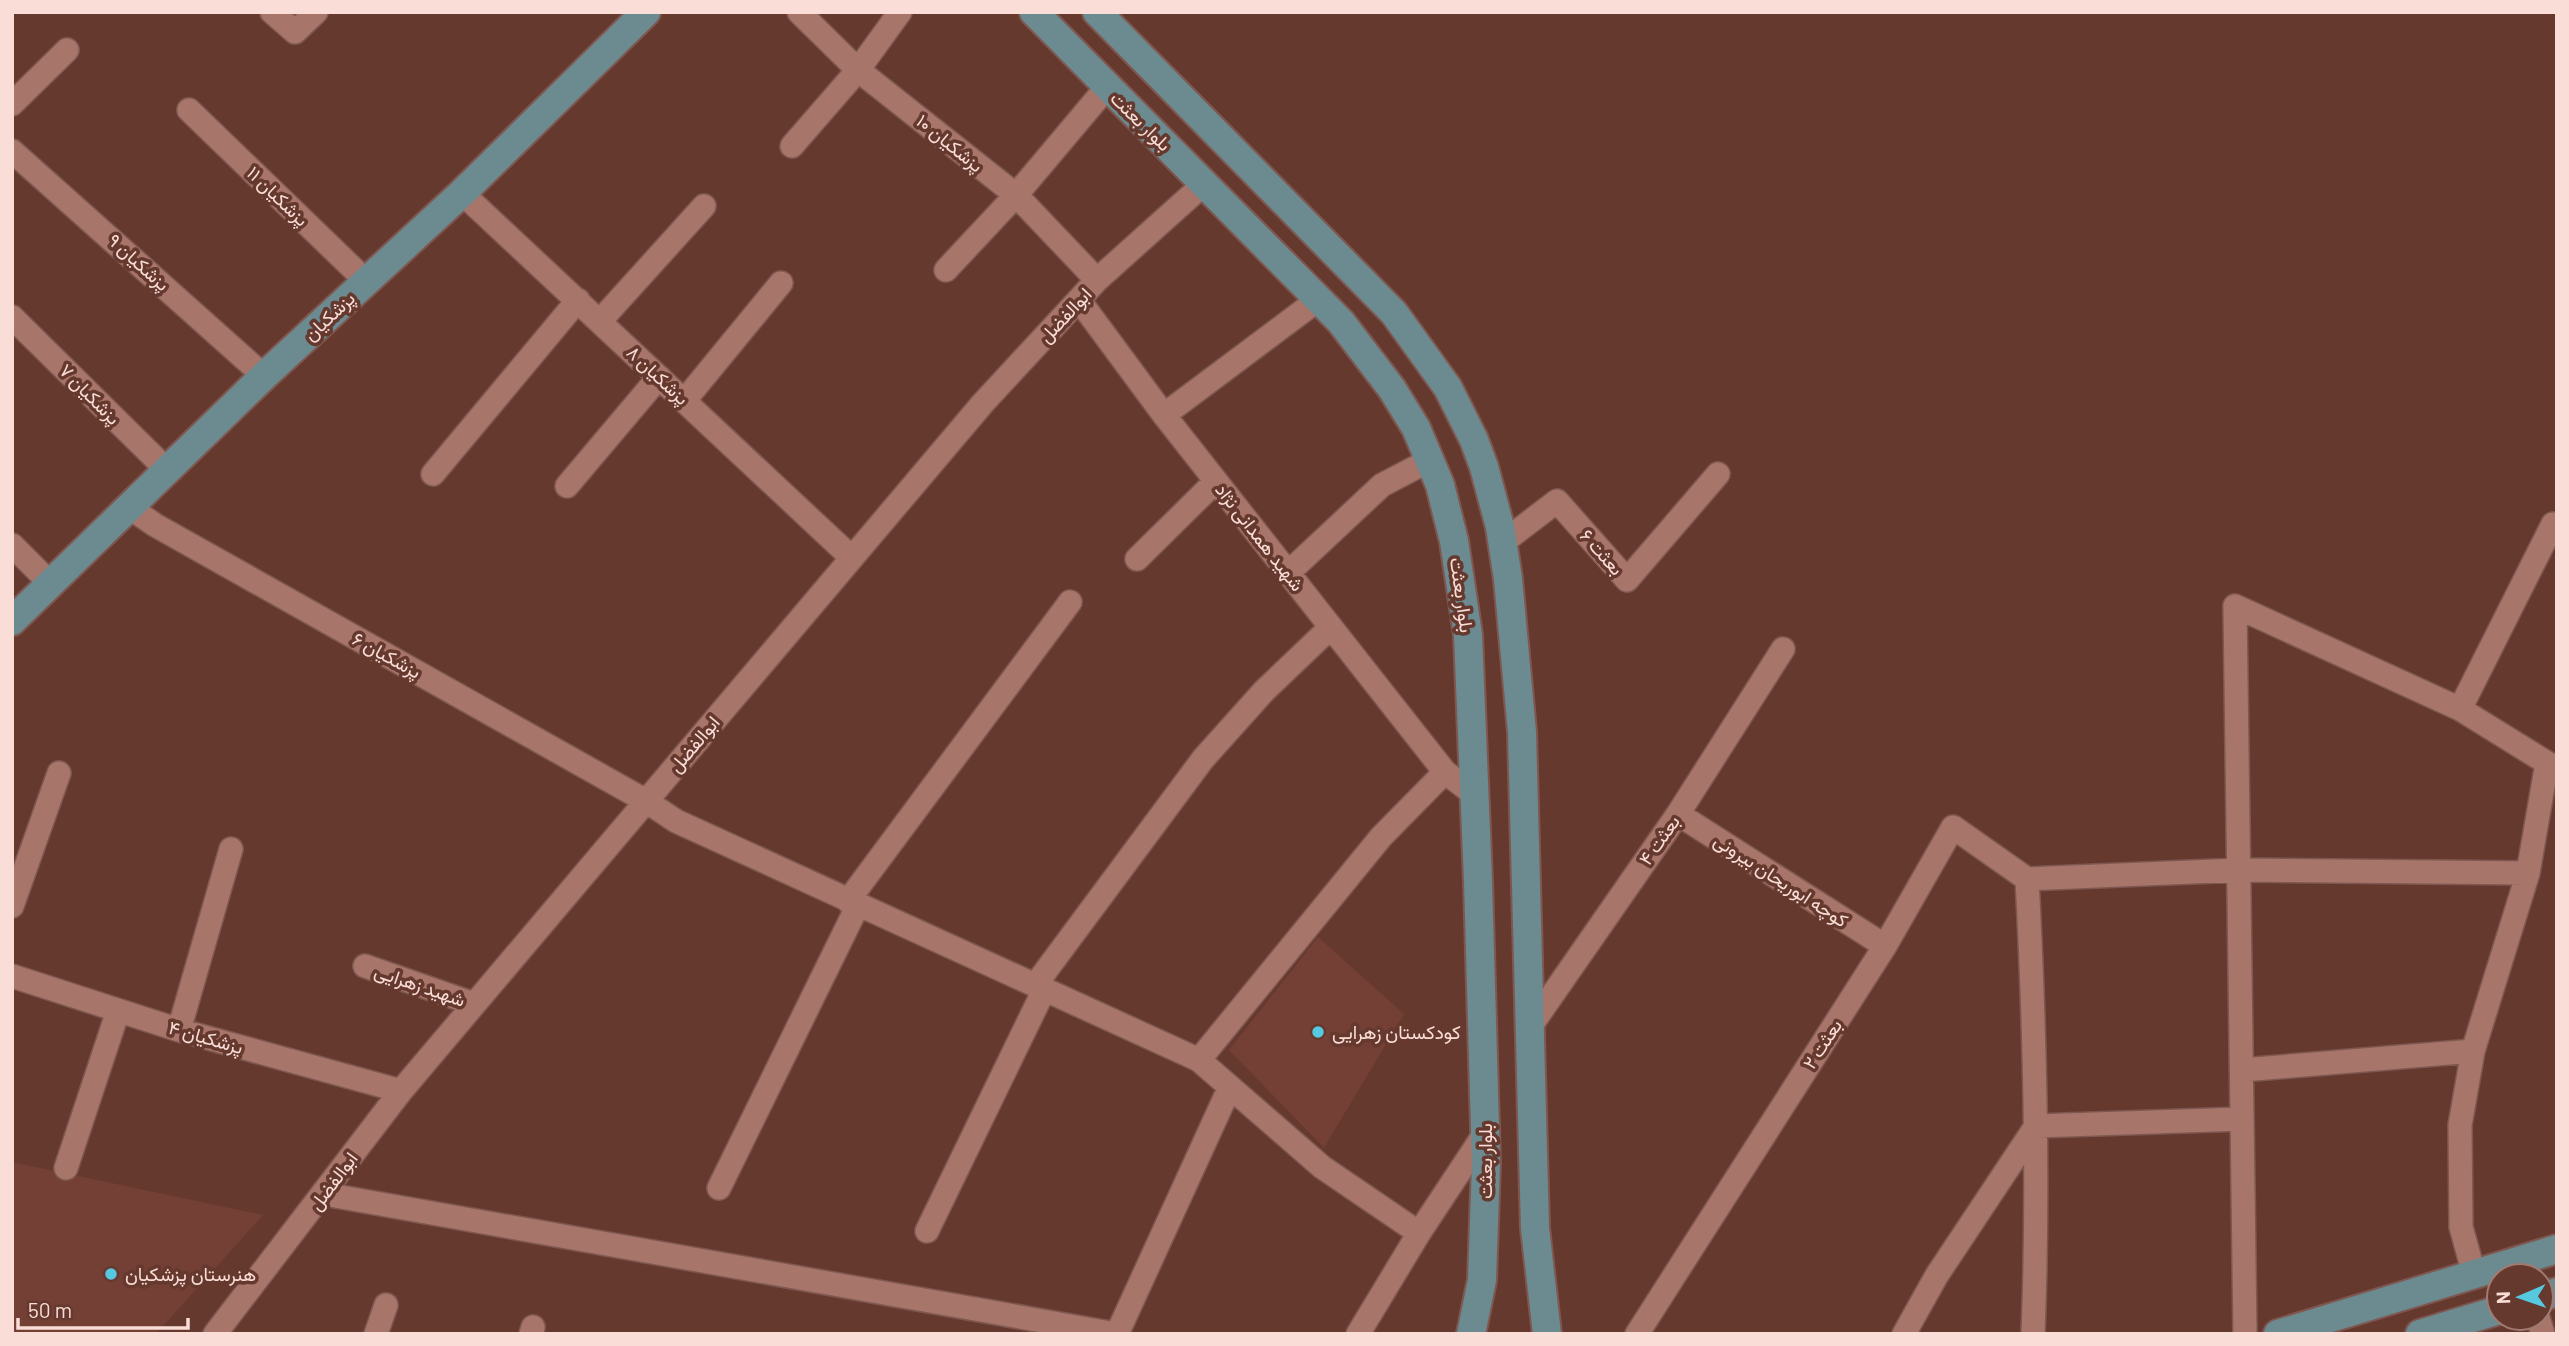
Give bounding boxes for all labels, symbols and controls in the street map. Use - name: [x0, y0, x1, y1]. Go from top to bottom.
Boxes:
- street label: بلوار بعثت: [1105, 86, 1177, 156]
- street label: پزشکیان ۱۰: [910, 109, 988, 179]
- street label: پزشکیان ۱۱: [241, 161, 314, 233]
- street label: پزشکیان ۹: [102, 228, 175, 297]
- street label: ابوالفضل: [1033, 282, 1097, 348]
- street label: پزشکیان: [298, 286, 361, 347]
- street label: پزشکیان ۸: [620, 340, 694, 411]
- street label: پزشکیان ۷: [53, 358, 126, 431]
- street label: شهید همدانی نژاد: [1210, 478, 1310, 596]
- street label: بعثت ۶: [1575, 524, 1629, 580]
- street label: بلوار بعثت: [1445, 556, 1479, 634]
- street label: پزشکیان ۶: [347, 626, 426, 685]
- street label: ابوالفضل: [663, 711, 725, 777]
- street label: بعثت ۴: [1633, 810, 1685, 870]
- street label: کوچه ابوریحان بیرونی: [1708, 828, 1853, 934]
- street label: شهید زهرایی: [371, 958, 469, 1012]
- street label: پزشکیان ۴: [165, 1015, 246, 1061]
- street label: بعثت ۲: [1797, 1015, 1847, 1073]
- place label: کودکستان زهرایی: [1332, 1020, 1461, 1044]
- marker: کودکستان زهرایی: [1310, 1024, 1326, 1040]
- street label: بلوار بعثت: [1473, 1123, 1497, 1199]
- street label: ابوالفضل: [303, 1147, 363, 1215]
- place label: هنرستان پزشکیان: [125, 1262, 256, 1288]
- north arrow: [2485, 1262, 2555, 1332]
- marker: هنرستان پزشکیان: [103, 1266, 119, 1282]
- scale bar: [18, 1286, 187, 1330]
- text: N: [2491, 1291, 2514, 1304]
- text: 50 m: [28, 1297, 72, 1322]

